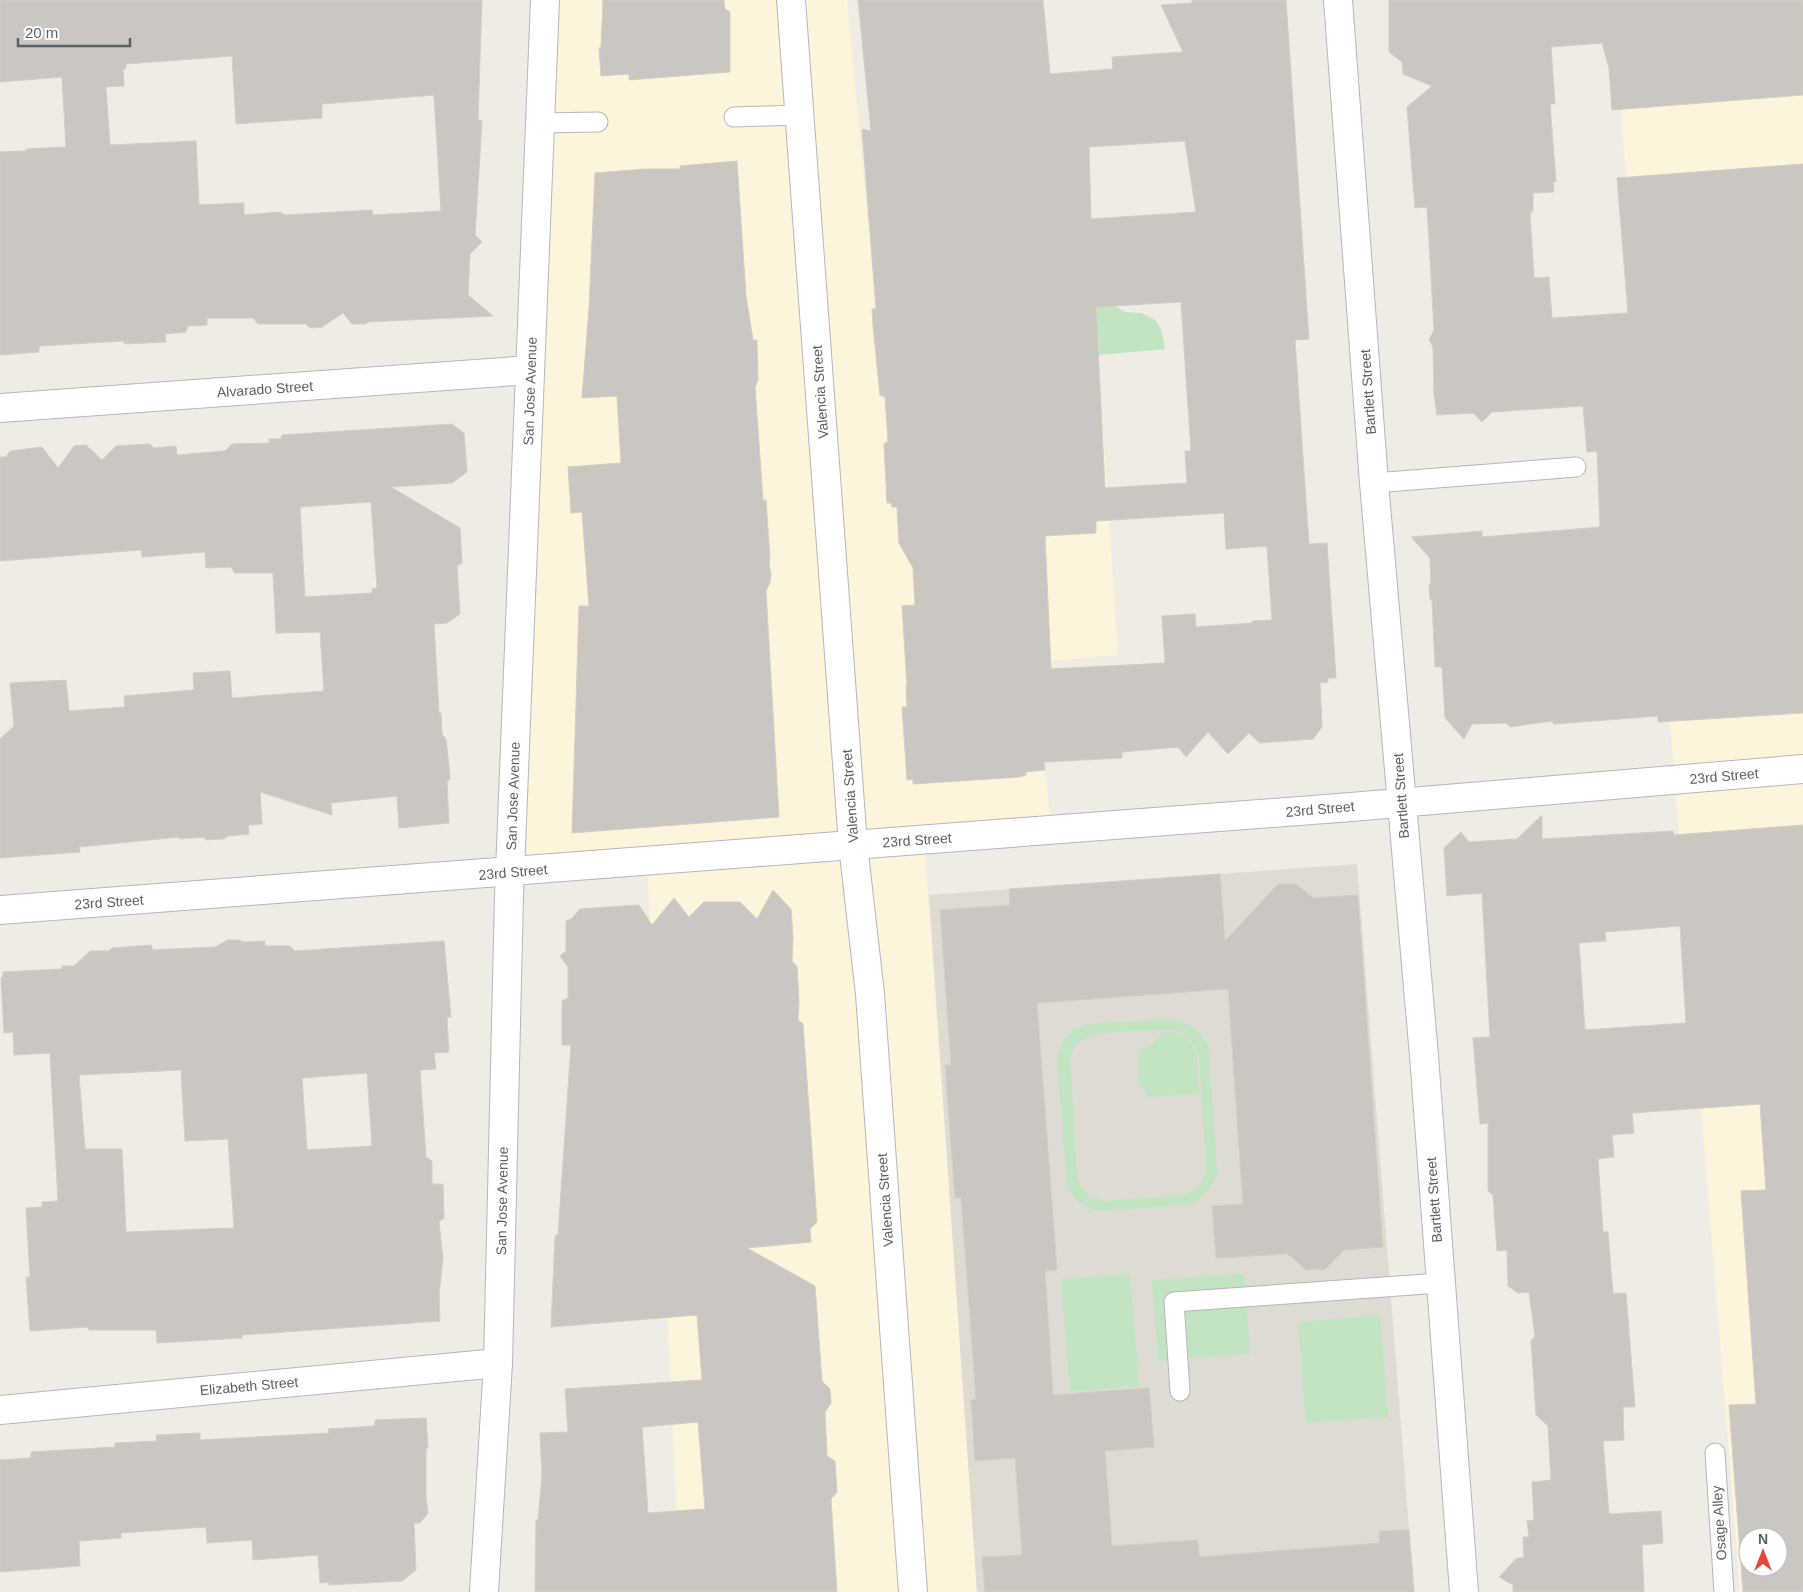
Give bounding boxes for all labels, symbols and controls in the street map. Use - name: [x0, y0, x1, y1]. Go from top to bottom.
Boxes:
- scale bar: [18, 15, 130, 47]
- text: 20 m: [25, 24, 58, 41]
- street label: San Jose Avenue: [520, 336, 540, 446]
- street label: Valencia Street: [809, 344, 831, 439]
- street label: Bartlett Street: [1357, 349, 1379, 435]
- street label: Alvarado Street: [216, 378, 314, 400]
- street label: San Jose Avenue: [503, 741, 523, 851]
- street label: Valencia Street: [839, 748, 861, 843]
- street label: Bartlett Street: [1390, 753, 1412, 839]
- street label: 23rd Street: [1689, 765, 1759, 787]
- street label: 23rd Street: [1285, 798, 1355, 820]
- street label: 23rd Street: [882, 830, 952, 850]
- street label: 23rd Street: [478, 861, 548, 883]
- street label: 23rd Street: [74, 892, 144, 912]
- street label: San Jose Avenue: [493, 1146, 511, 1255]
- street label: Valencia Street: [874, 1152, 896, 1247]
- street label: Bartlett Street: [1423, 1157, 1445, 1243]
- street label: Elizabeth Street: [199, 1374, 299, 1398]
- street label: Osage Alley: [1708, 1485, 1730, 1561]
- north arrow: [1738, 1527, 1788, 1577]
- text: N: [1758, 1531, 1768, 1547]

